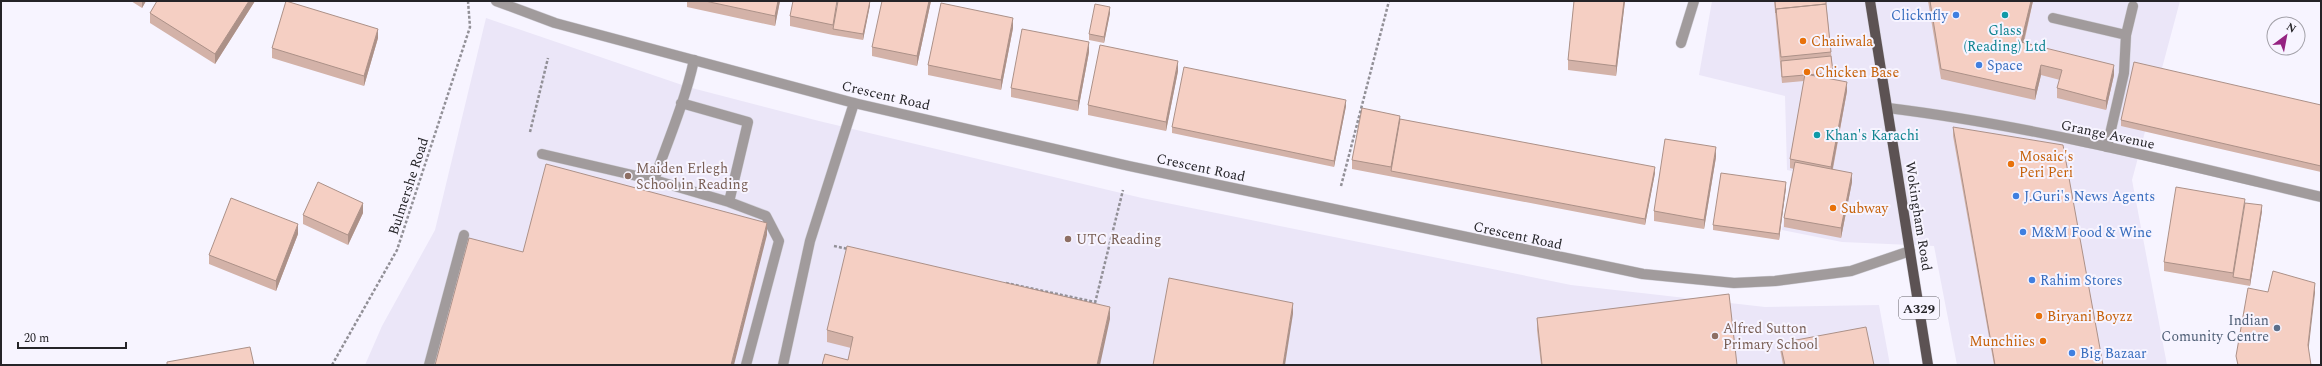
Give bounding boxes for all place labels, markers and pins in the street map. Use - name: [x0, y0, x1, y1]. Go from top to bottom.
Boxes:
- place label: Clicknfly: [1891, 5, 1949, 26]
- marker: Clicknfly: [1951, 10, 1961, 20]
- marker: Glass (Reading) Ltd: [2000, 10, 2010, 20]
- place label: Glass (Reading) Ltd: [1964, 20, 2047, 57]
- place label: Chaiiwala: [1811, 31, 1873, 52]
- marker: Chaiiwala: [1798, 36, 1808, 46]
- place label: Space: [1987, 55, 2023, 76]
- marker: Space: [1974, 60, 1984, 70]
- place label: Chicken Base: [1815, 62, 1899, 83]
- marker: Chicken Base: [1802, 67, 1812, 77]
- place label: Khan's Karachi: [1825, 125, 1919, 146]
- marker: Khan's Karachi: [1812, 130, 1822, 140]
- place label: Mosaic's Peri Peri: [2019, 146, 2074, 183]
- place label: Maiden Erlegh School in Reading: [636, 158, 748, 195]
- marker: Mosaic's Peri Peri: [2006, 159, 2016, 169]
- marker: Maiden Erlegh School in Reading: [623, 171, 633, 181]
- place label: J.Guri's News Agents: [2024, 186, 2155, 207]
- marker: J.Guri's News Agents: [2011, 191, 2021, 201]
- place label: Subway: [1841, 198, 1889, 219]
- marker: Subway: [1828, 203, 1838, 213]
- place label: M&M Food & Wine: [2031, 222, 2152, 243]
- marker: M&M Food & Wine: [2018, 227, 2028, 237]
- place label: UTC Reading: [1076, 229, 1161, 250]
- marker: UTC Reading: [1063, 234, 1073, 244]
- place label: Rahim Stores: [2040, 270, 2123, 291]
- marker: Rahim Stores: [2027, 275, 2037, 285]
- place label: Biryani Boyzz: [2047, 306, 2133, 327]
- place label: Indian Comunity Centre: [2161, 310, 2269, 347]
- marker: Biryani Boyzz: [2034, 311, 2044, 321]
- place label: Alfred Sutton Primary School: [1723, 318, 1818, 355]
- marker: Indian Comunity Centre: [2272, 323, 2282, 333]
- marker: Alfred Sutton Primary School: [1710, 331, 1720, 341]
- place label: Munchiies: [1969, 331, 2035, 352]
- marker: Munchiies: [2038, 336, 2048, 346]
- place label: Big Bazaar: [2080, 343, 2147, 364]
- marker: Big Bazaar: [2067, 348, 2077, 358]

